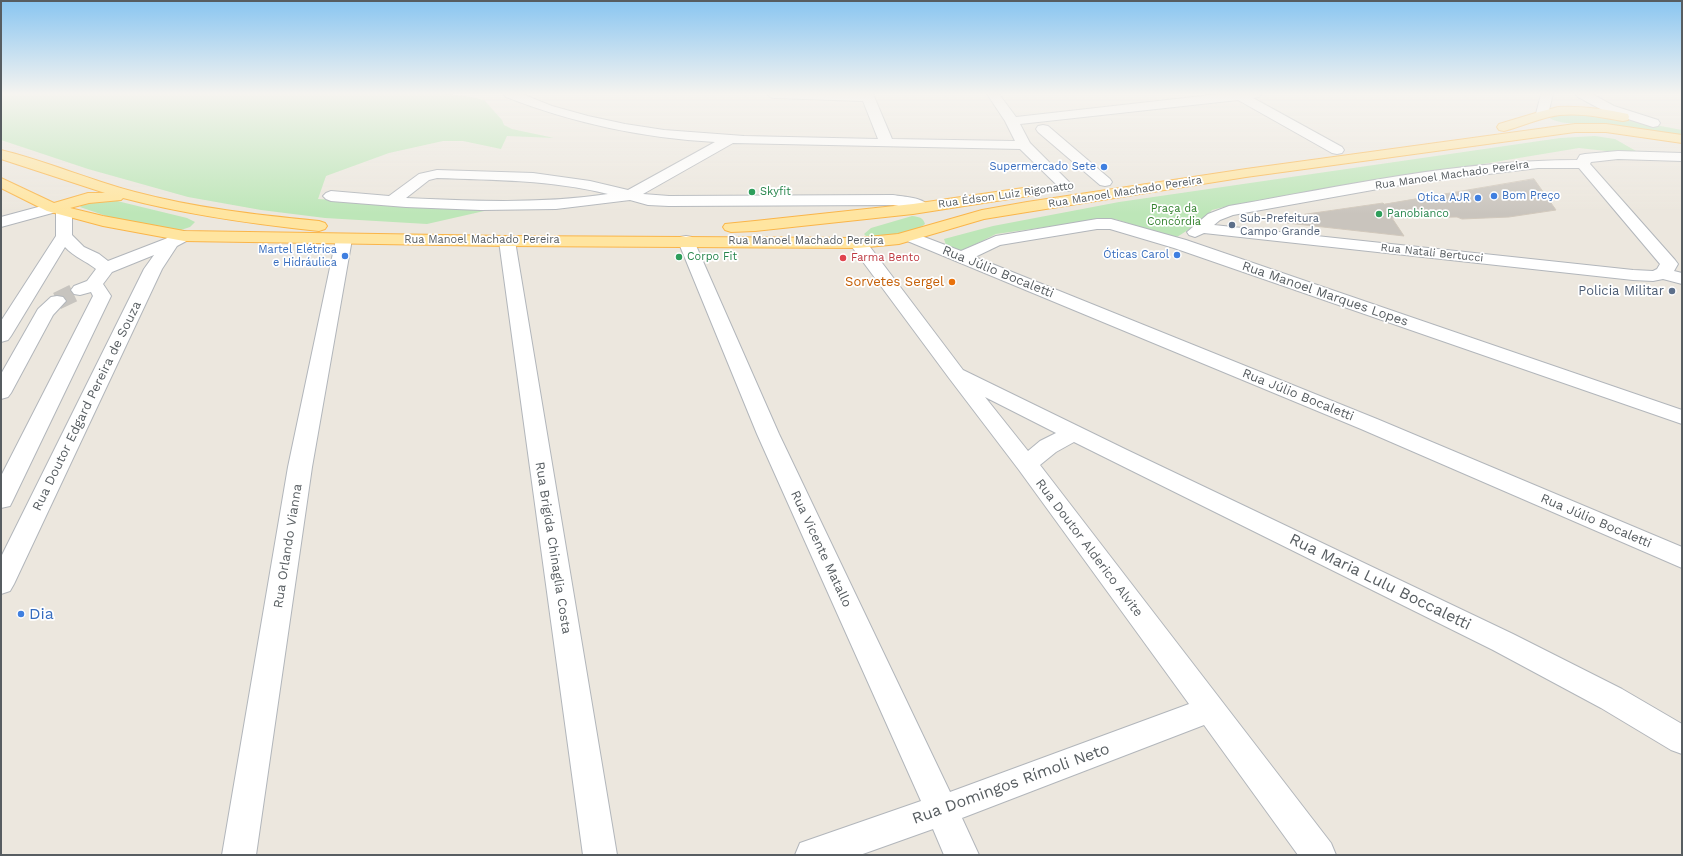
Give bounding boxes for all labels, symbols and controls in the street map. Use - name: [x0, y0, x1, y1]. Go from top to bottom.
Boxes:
- street label: Rua Manoel Machado Pereira: [1374, 158, 1530, 192]
- place label: Supermercado Sete: [990, 160, 1096, 174]
- marker: Supermercado Sete: [1099, 162, 1109, 172]
- street label: Rua Manoel Machado Pereira: [1047, 173, 1203, 211]
- street label: Rua Édson Luiz Rigonatto: [937, 179, 1075, 211]
- place label: Skyfit: [760, 185, 791, 199]
- marker: Skyfit: [747, 187, 757, 197]
- place label: Bom Preço: [1502, 189, 1560, 203]
- place label: Otica AJR: [1417, 191, 1470, 205]
- marker: Bom Preço: [1489, 191, 1499, 201]
- marker: Otica AJR: [1473, 193, 1483, 203]
- park label: Praça da Concórdia: [1147, 202, 1201, 228]
- place label: Panobianco: [1387, 207, 1449, 221]
- marker: Panobianco: [1374, 209, 1384, 219]
- place label: Sub-Prefeitura Campo Grande: [1240, 212, 1320, 238]
- marker: Sub-Prefeitura Campo Grande: [1227, 220, 1237, 230]
- street label: Rua Manoel Machado Pereira: [404, 233, 560, 247]
- street label: Rua Manoel Machado Pereira: [728, 234, 884, 248]
- street label: Rua Natali Bertucci: [1380, 241, 1484, 265]
- street label: Rua Júlio Bocaletti: [940, 242, 1056, 302]
- place label: Martel Elétrica e Hidráulica: [258, 243, 337, 269]
- place label: Óticas Carol: [1103, 248, 1169, 262]
- place label: Corpo Fit: [687, 250, 737, 264]
- marker: Óticas Carol: [1172, 250, 1182, 260]
- marker: Martel Elétrica e Hidráulica: [340, 251, 350, 261]
- place label: Farma Bento: [851, 251, 920, 265]
- marker: Corpo Fit: [674, 252, 684, 262]
- marker: Farma Bento: [838, 253, 848, 263]
- street label: Rua Manoel Marques Lopes: [1240, 258, 1410, 330]
- place label: Sorvetes Sergel: [845, 274, 944, 290]
- marker: Sorvetes Sergel: [947, 277, 957, 287]
- place label: Policia Militar: [1578, 283, 1664, 299]
- marker: Policia Militar: [1667, 286, 1677, 296]
- street label: Rua Doutor Edgard Pereira de Souza: [29, 299, 145, 513]
- street label: Rua Júlio Bocaletti: [1240, 365, 1356, 425]
- street label: Rua Brigida Chinaglia Costa: [532, 461, 574, 635]
- street label: Rua Doutor Alderico Alvite: [1032, 476, 1146, 620]
- street label: Rua Orlando Vianna: [270, 483, 306, 609]
- street label: Rua Vicente Matallo: [787, 488, 855, 610]
- street label: Rua Júlio Bocaletti: [1538, 491, 1654, 551]
- street label: Rua Maria Lulu Boccaletti: [1286, 530, 1474, 634]
- place label: Dia: [29, 604, 54, 624]
- marker: Dia: [16, 609, 26, 619]
- street label: Rua Domingos Rímoli Neto: [910, 739, 1112, 829]

